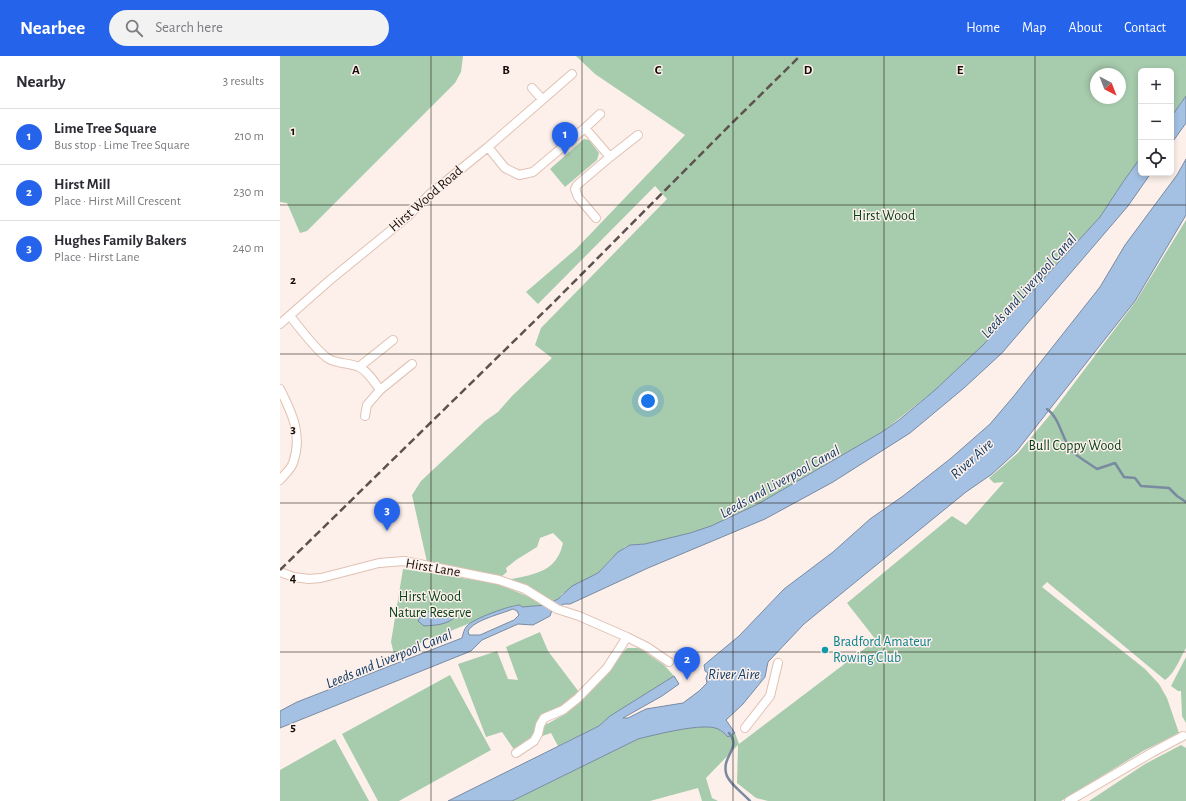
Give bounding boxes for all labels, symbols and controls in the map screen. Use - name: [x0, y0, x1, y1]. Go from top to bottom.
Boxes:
- search box: [109, 10, 389, 46]
- icon: search: [123, 17, 145, 39]
- text: Nearbee: [20, 19, 85, 38]
- text: Search here: [155, 20, 223, 35]
- text: Home: [966, 21, 1000, 35]
- text: Map: [1022, 21, 1046, 35]
- text: About: [1068, 21, 1102, 35]
- text: Contact: [1124, 21, 1166, 35]
- text: A: [352, 64, 360, 77]
- text: B: [502, 64, 510, 77]
- text: C: [655, 64, 662, 77]
- text: D: [804, 64, 813, 77]
- text: E: [957, 64, 964, 77]
- north arrow: [1090, 68, 1126, 104]
- map controls: [1138, 68, 1174, 176]
- button: +: [1138, 68, 1174, 104]
- text: Nearby: [16, 73, 66, 90]
- text: 3 results: [223, 75, 264, 88]
- button: −: [1138, 104, 1174, 140]
- text: Lime Tree Square: [54, 121, 156, 136]
- pin: 1: [552, 122, 578, 155]
- text: 1: [291, 125, 295, 138]
- text: 1: [27, 130, 31, 143]
- text: 210 m: [234, 130, 264, 143]
- text: Bus stop · Lime Tree Square: [54, 139, 190, 152]
- button: locate: [1138, 140, 1174, 176]
- street label: Hirst Wood Road: [387, 163, 465, 235]
- text: Hirst Mill: [54, 177, 110, 192]
- text: 2: [26, 186, 32, 199]
- text: 230 m: [233, 186, 264, 199]
- text: Place · Hirst Mill Crescent: [54, 195, 181, 208]
- park label: Hirst Wood: [853, 209, 915, 223]
- water label: Leeds and Liverpool Canal: [978, 231, 1080, 341]
- text: Hughes Family Bakers: [54, 233, 186, 248]
- text: 3: [26, 242, 32, 255]
- text: 240 m: [232, 242, 264, 255]
- text: Place · Hirst Lane: [54, 251, 140, 264]
- text: 2: [290, 274, 296, 287]
- your location: [638, 391, 658, 411]
- text: 3: [290, 423, 296, 436]
- water label: River Aire: [948, 436, 997, 482]
- park label: Bull Coppy Wood: [1029, 439, 1122, 453]
- water label: Leeds and Liverpool Canal: [717, 443, 843, 521]
- pin: 3: [374, 498, 400, 531]
- street label: Hirst Lane: [405, 556, 461, 580]
- text: 4: [290, 572, 297, 585]
- park label: Hirst Wood Nature Reserve: [389, 590, 471, 620]
- water label: Leeds and Liverpool Canal: [324, 627, 455, 691]
- place label: Bradford Amateur Rowing Club: [833, 635, 932, 665]
- marker: Bradford Amateur Rowing Club: [820, 645, 830, 655]
- pin: 2: [674, 647, 700, 680]
- water label: River Aire: [708, 667, 760, 682]
- text: 5: [290, 721, 296, 734]

